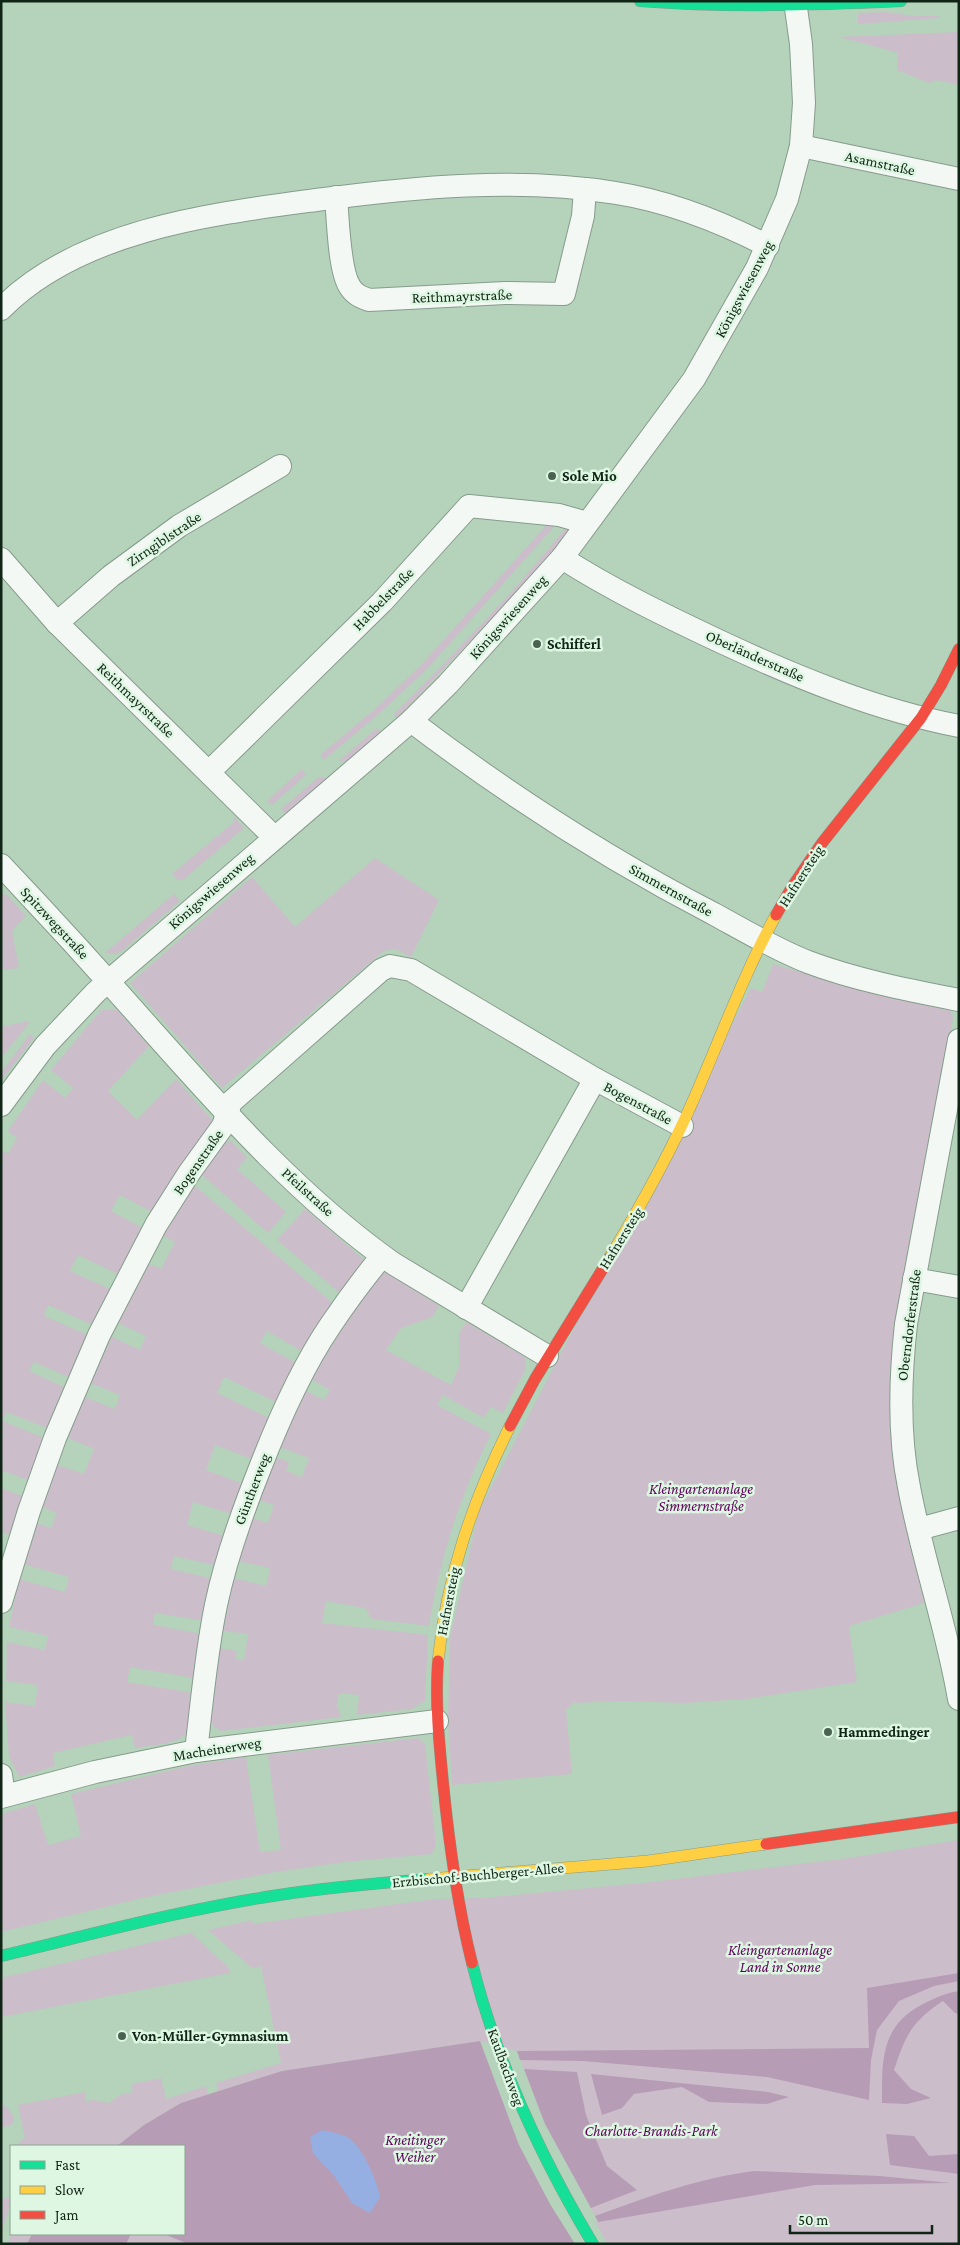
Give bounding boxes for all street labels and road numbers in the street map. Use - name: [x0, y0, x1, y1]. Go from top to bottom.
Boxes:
- street label: Asamstraße: [844, 148, 917, 178]
- street label: Königswiesenweg: [712, 238, 777, 341]
- street label: Reithmayrstraße: [411, 286, 513, 307]
- street label: Zirngiblstraße: [124, 508, 205, 570]
- street label: Habbelstraße: [349, 564, 417, 634]
- street label: Königswiesenweg: [466, 572, 551, 663]
- street label: Oberländerstraße: [703, 627, 807, 685]
- street label: Reithmayrstraße: [94, 659, 178, 742]
- street label: Hafnersteig: [775, 842, 828, 910]
- street label: Königswiesenweg: [165, 850, 258, 933]
- street label: Simmernstraße: [627, 861, 716, 920]
- street label: Spitzwegstraße: [17, 884, 93, 963]
- street label: Bogenstraße: [601, 1078, 675, 1129]
- street label: Bogenstraße: [170, 1126, 227, 1198]
- street label: Pfeilstraße: [279, 1165, 337, 1220]
- street label: Hafnersteig: [596, 1204, 647, 1272]
- street label: Oberndorferstraße: [894, 1268, 924, 1382]
- street label: Güntherweg: [231, 1451, 274, 1527]
- street label: Hafnersteig: [434, 1565, 463, 1637]
- street label: Macheinerweg: [172, 1734, 262, 1765]
- street label: Erzbischof-Buchberger-Allee: [391, 1859, 565, 1891]
- street label: Kaulbachweg: [484, 2026, 527, 2108]

